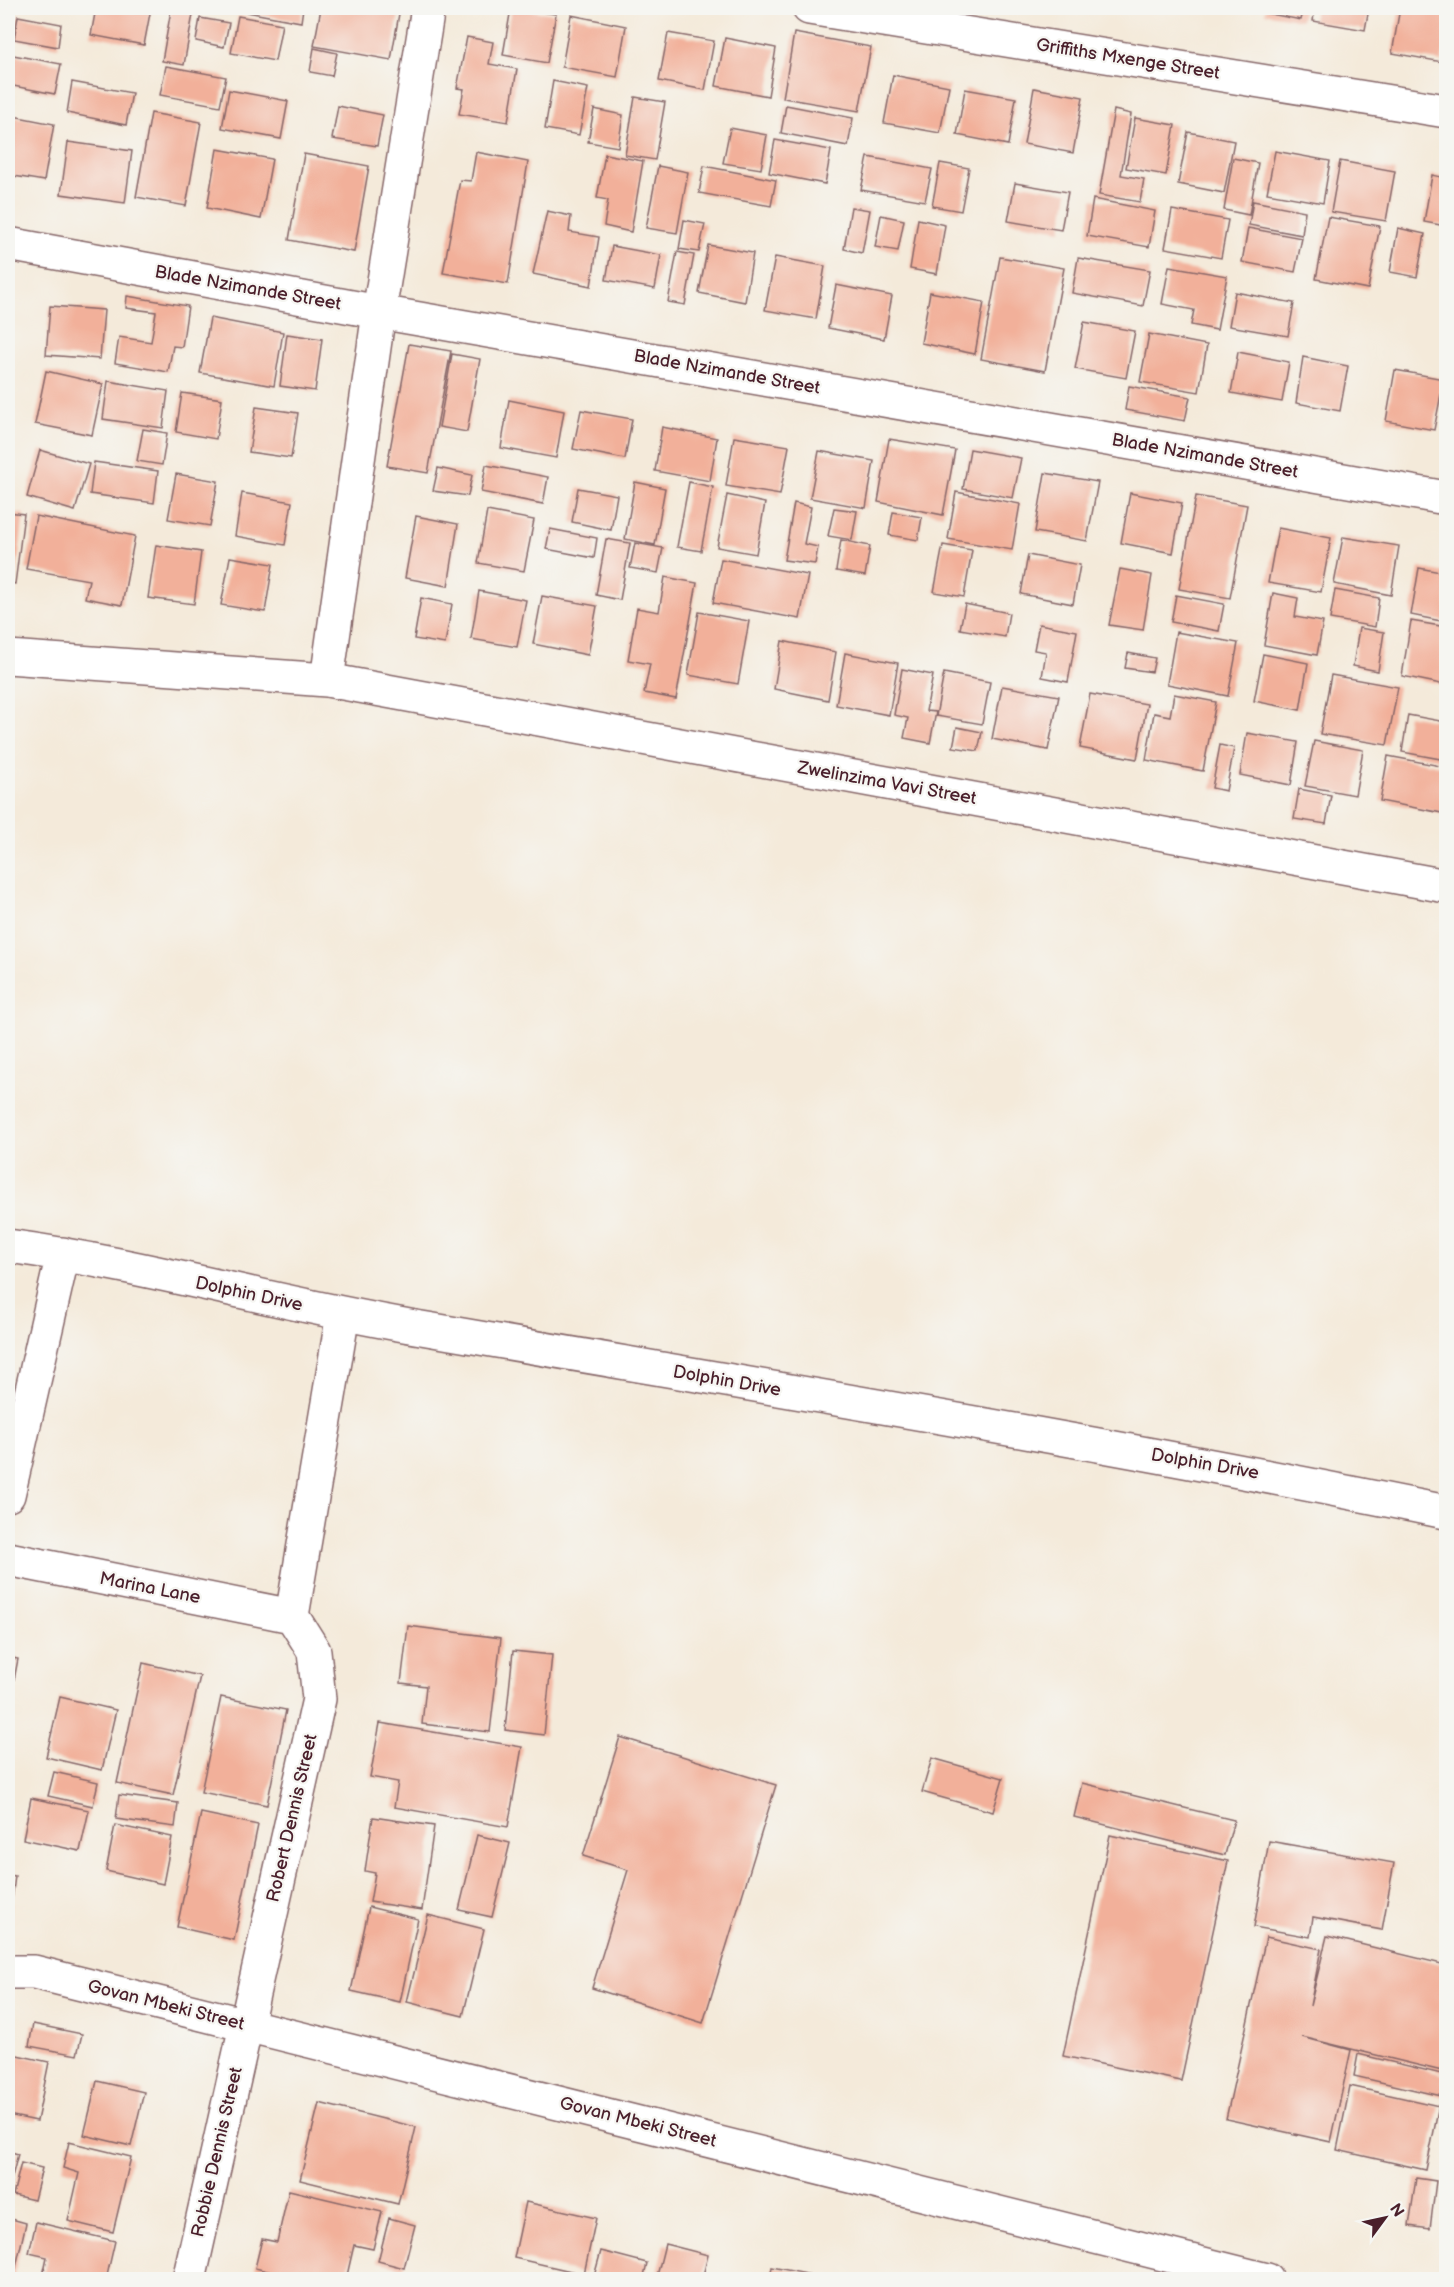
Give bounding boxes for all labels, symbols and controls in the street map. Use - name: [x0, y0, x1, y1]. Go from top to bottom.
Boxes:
- street label: Griffiths Mxenge Street: [1035, 34, 1222, 84]
- street label: Blade Nzimande Street: [153, 261, 343, 315]
- street label: Blade Nzimande Street: [632, 345, 822, 399]
- street label: Blade Nzimande Street: [1110, 429, 1300, 483]
- street label: Zwelinzima Vavi Street: [795, 757, 978, 809]
- street label: Dolphin Drive: [193, 1272, 305, 1316]
- street label: Dolphin Drive: [671, 1361, 783, 1401]
- street label: Dolphin Drive: [1149, 1444, 1261, 1484]
- street label: Marina Lane: [98, 1568, 203, 1608]
- street label: Robert Dennis Street: [262, 1731, 322, 1904]
- street label: Govan Mbeki Street: [86, 1975, 247, 2035]
- street label: Robbie Dennis Street: [187, 2064, 247, 2239]
- street label: Govan Mbeki Street: [558, 2092, 719, 2152]
- north arrow: [1355, 2188, 1415, 2248]
- text: N: [1385, 2200, 1408, 2221]

